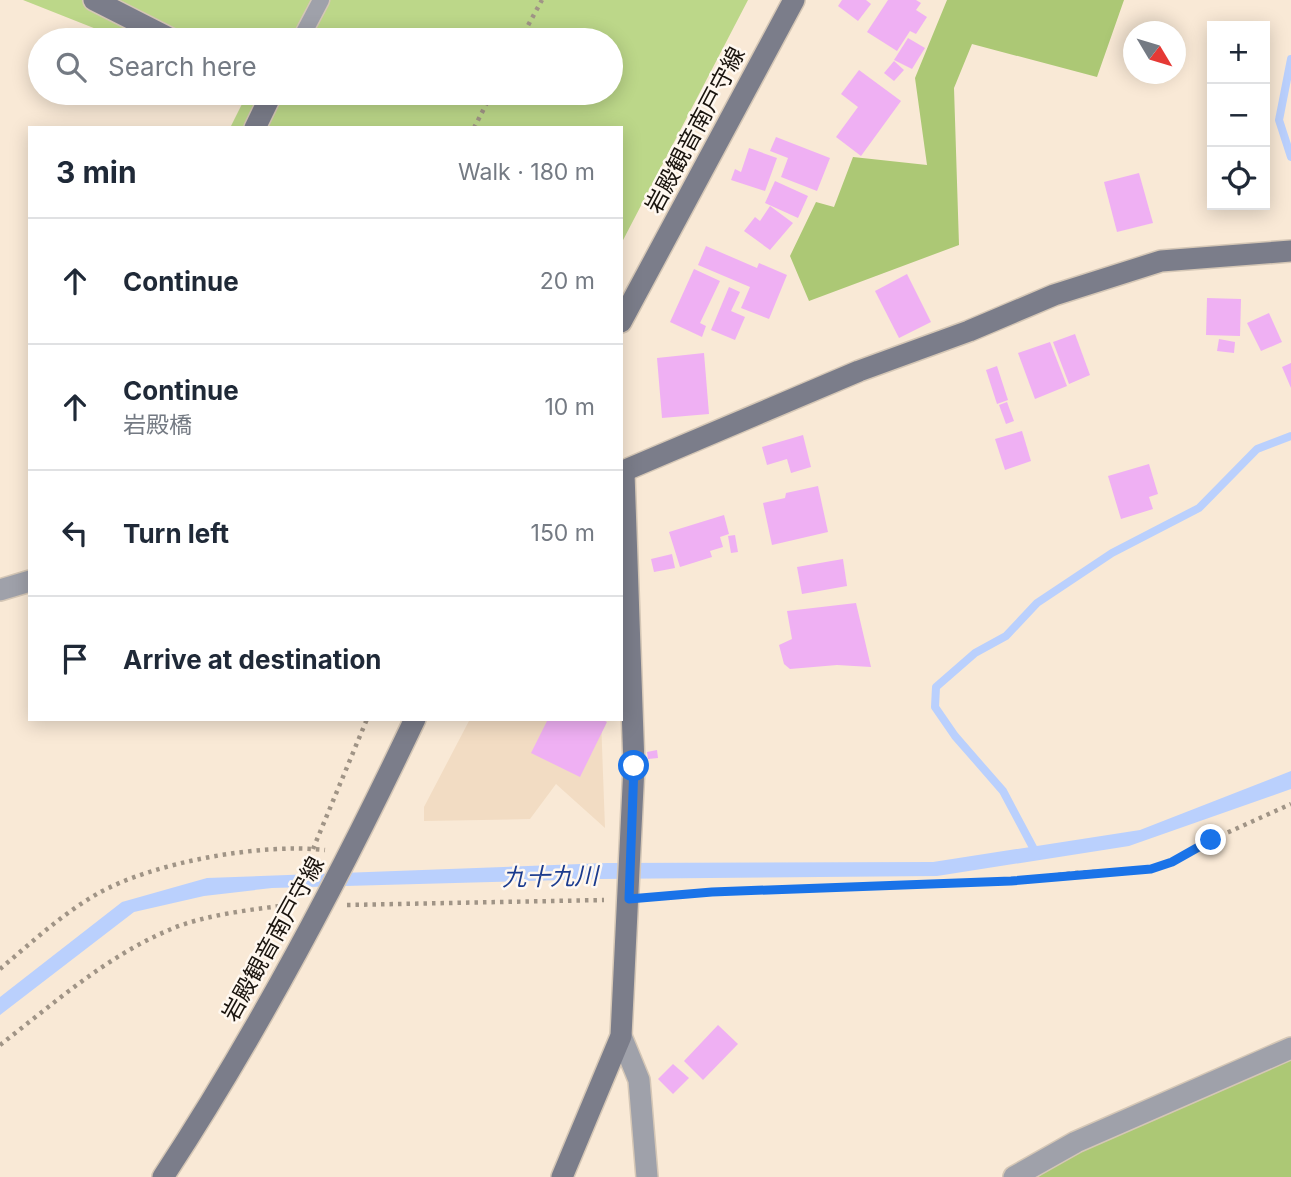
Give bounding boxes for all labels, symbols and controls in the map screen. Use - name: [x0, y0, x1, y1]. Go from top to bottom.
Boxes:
- north arrow: [1123, 21, 1186, 84]
- map controls: [1207, 21, 1270, 210]
- button: +: [1207, 21, 1270, 84]
- search box: [28, 28, 623, 105]
- street label: 岩殿観音南戸守線: [639, 42, 751, 218]
- icon: search: [52, 48, 90, 86]
- text: Search here: [108, 51, 257, 82]
- button: −: [1207, 84, 1270, 147]
- button: locate: [1207, 147, 1270, 210]
- text: 3 min: [56, 154, 137, 190]
- text: Walk · 180 m: [458, 158, 595, 186]
- icon: ahead: [56, 262, 94, 300]
- text: Continue: [123, 266, 239, 297]
- text: 20 m: [540, 267, 595, 295]
- text: Continue: [123, 375, 239, 406]
- icon: ahead: [56, 388, 94, 426]
- text: 10 m: [545, 393, 595, 421]
- text: 岩殿橋: [123, 411, 192, 439]
- icon: left: [56, 514, 94, 552]
- text: Turn left: [123, 518, 229, 549]
- text: 150 m: [531, 519, 595, 547]
- icon: arrive: [56, 640, 94, 678]
- text: Arrive at destination: [123, 644, 382, 675]
- route start: [618, 750, 649, 781]
- route end: [1195, 824, 1226, 855]
- street label: 岩殿観音南戸守線: [216, 852, 330, 1026]
- water label: 九十九川: [502, 861, 601, 892]

